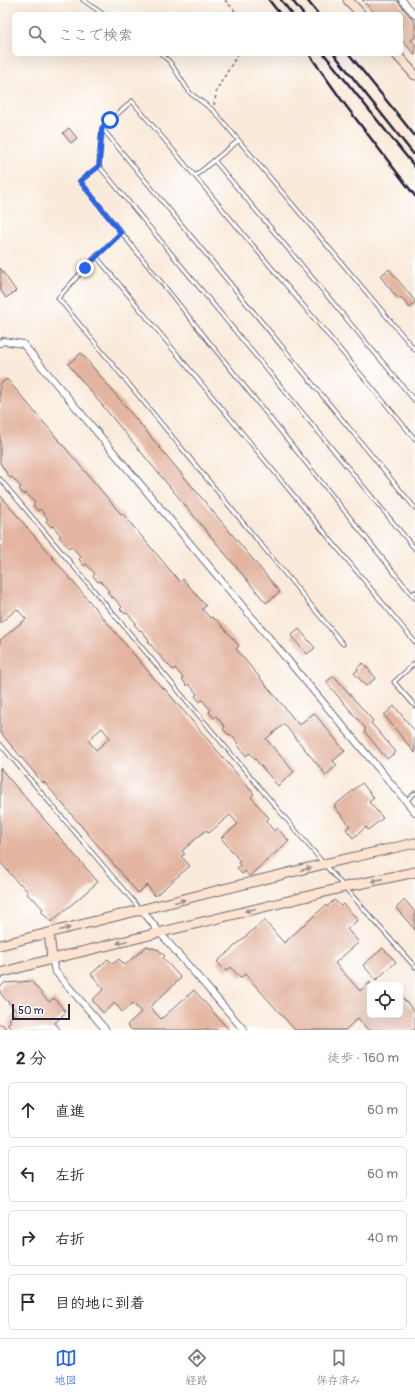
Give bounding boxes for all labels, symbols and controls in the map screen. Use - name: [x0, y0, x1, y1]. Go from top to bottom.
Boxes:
- search box: [12, 12, 403, 56]
- icon: search: [26, 23, 48, 45]
- text: ここで検索: [58, 26, 133, 45]
- route start: [101, 111, 119, 129]
- route end: [76, 259, 94, 277]
- one-way arrow: [299, 865, 312, 871]
- one-way arrow: [371, 878, 383, 884]
- one-way arrow: [173, 897, 186, 903]
- one-way arrow: [244, 908, 257, 914]
- one-way arrow: [59, 926, 71, 932]
- one-way arrow: [115, 939, 127, 945]
- map controls: [367, 982, 403, 1018]
- button: locate: [367, 982, 403, 1018]
- scale bar: [12, 1002, 70, 1021]
- text: 50 m: [18, 1004, 44, 1017]
- text: 2 分: [16, 1048, 46, 1069]
- text: 徒歩 · 160 m: [327, 1050, 399, 1066]
- icon: ahead: [17, 1099, 39, 1121]
- text: 直進: [55, 1102, 85, 1121]
- text: 60 m: [367, 1102, 398, 1118]
- icon: left: [17, 1163, 39, 1185]
- text: 左折: [55, 1166, 85, 1185]
- text: 60 m: [367, 1166, 398, 1182]
- icon: right: [17, 1227, 39, 1249]
- text: 右折: [55, 1230, 85, 1249]
- text: 40 m: [367, 1230, 398, 1246]
- icon: arrive: [17, 1291, 39, 1313]
- text: 目的地に到着: [55, 1294, 145, 1313]
- tab: 地図: [55, 1347, 77, 1387]
- tab: 経路: [186, 1347, 208, 1387]
- tab: 保存済み: [317, 1347, 361, 1387]

